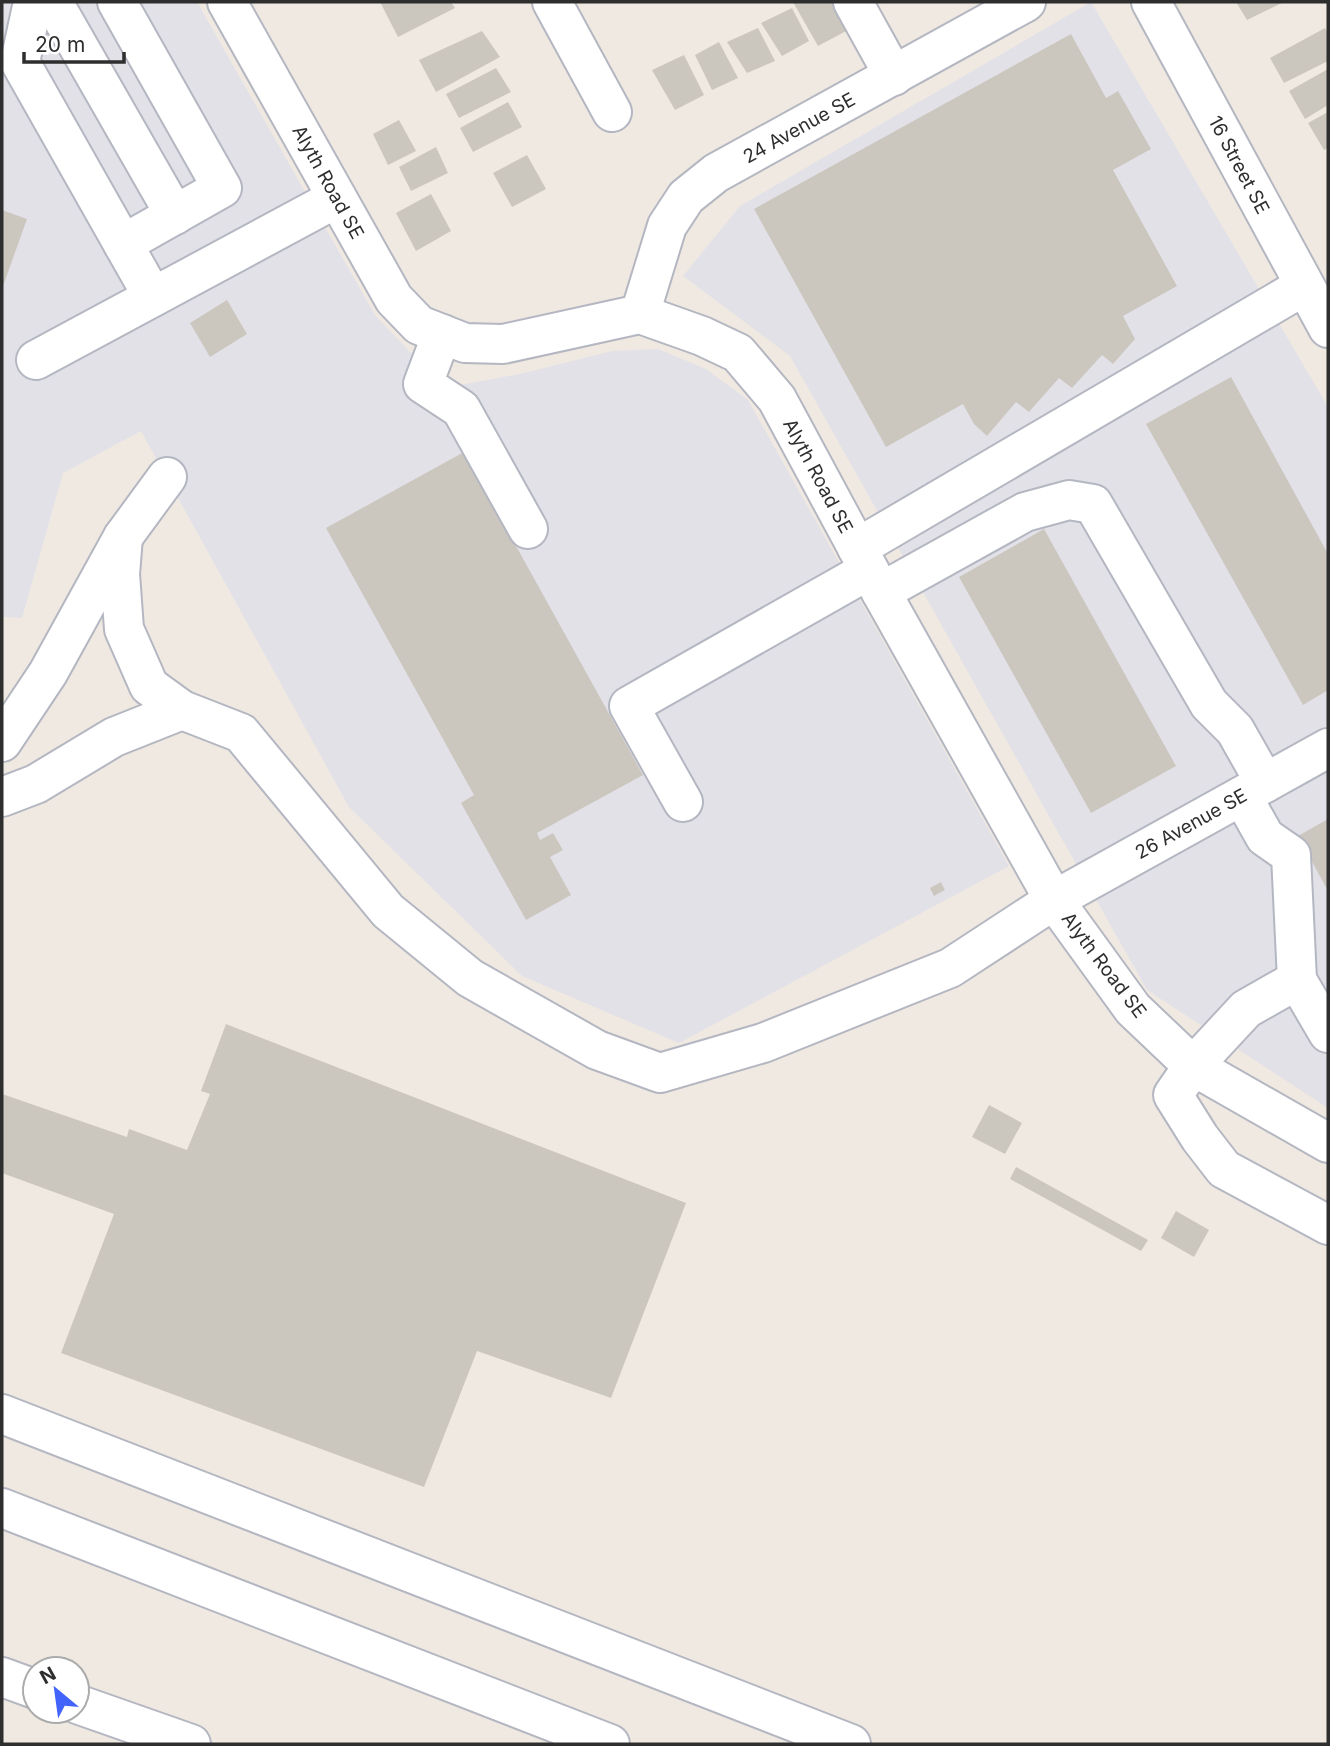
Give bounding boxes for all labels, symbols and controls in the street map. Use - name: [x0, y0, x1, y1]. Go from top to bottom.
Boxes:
- scale bar: [24, 21, 124, 65]
- text: 20 m: [35, 32, 85, 57]
- street label: 24 Avenue SE: [739, 88, 859, 168]
- street label: 16 Street SE: [1204, 112, 1274, 218]
- street label: Alyth Road SE: [287, 121, 369, 243]
- street label: Alyth Road SE: [778, 415, 858, 537]
- street label: 26 Avenue SE: [1131, 784, 1251, 864]
- street label: Alyth Road SE: [1057, 908, 1151, 1022]
- north arrow: [21, 1655, 91, 1725]
- text: N: [36, 1662, 60, 1689]

